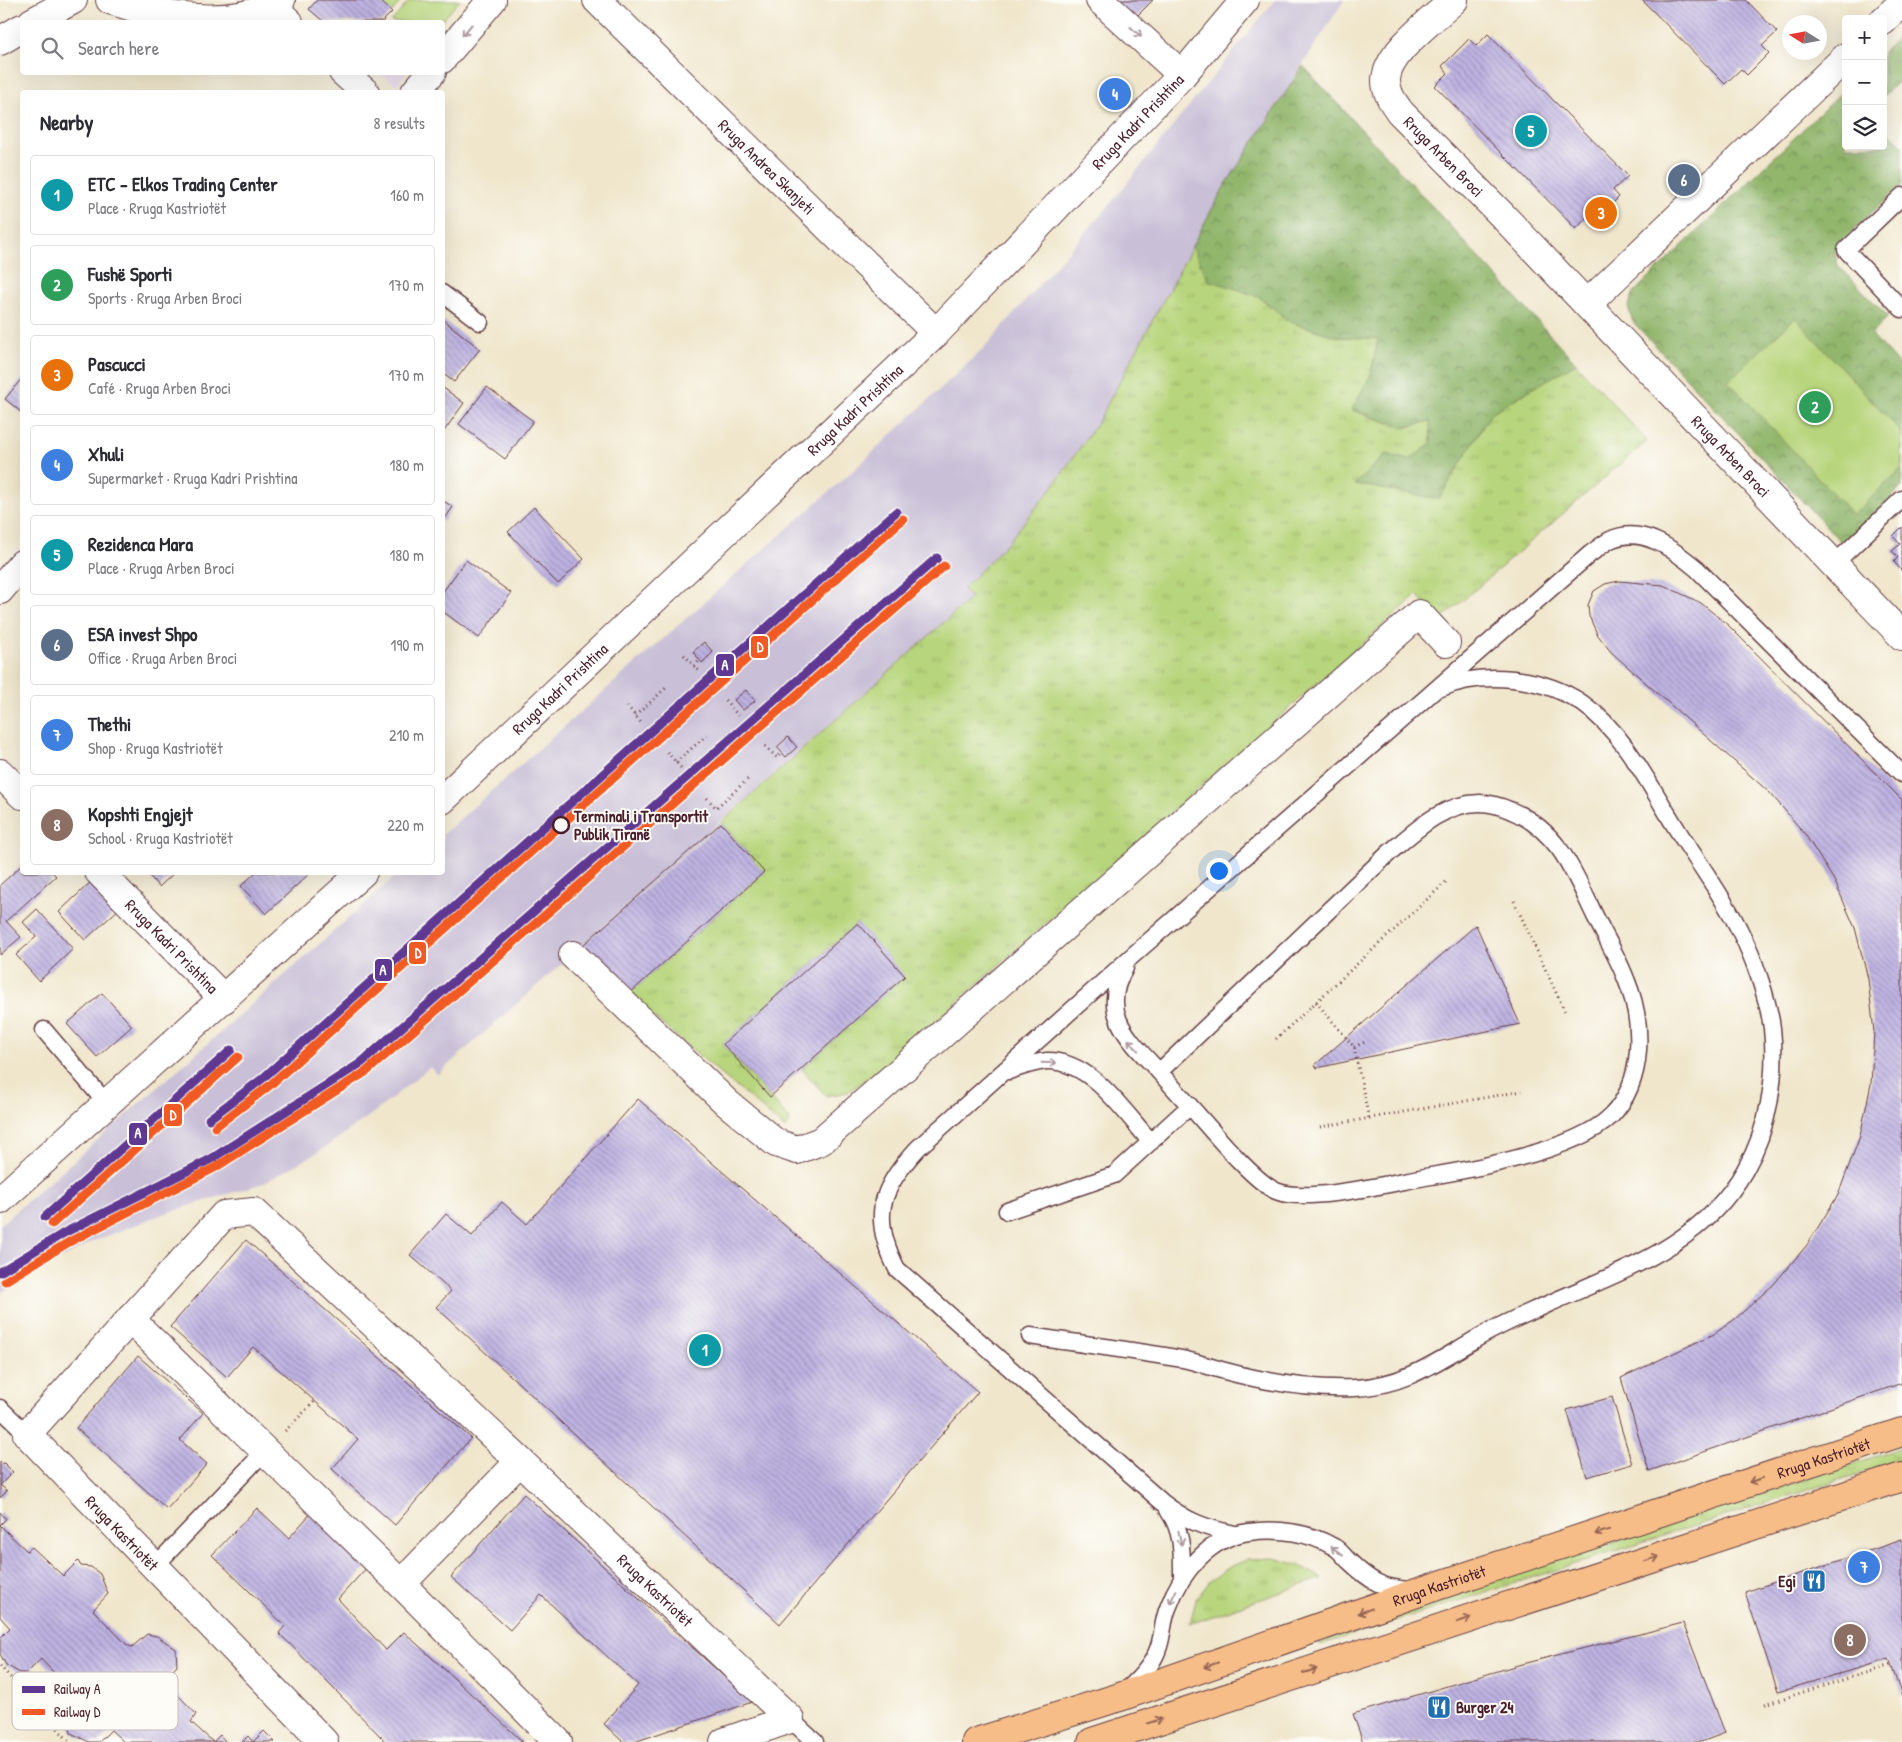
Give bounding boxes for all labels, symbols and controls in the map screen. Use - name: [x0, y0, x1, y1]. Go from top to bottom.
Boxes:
- north arrow: [1782, 15, 1827, 60]
- map controls: [1842, 15, 1887, 150]
- button: +: [1842, 15, 1887, 60]
- search box: [20, 20, 445, 75]
- one-way arrow: [462, 23, 473, 36]
- one-way arrow: [1129, 27, 1142, 38]
- icon: search: [38, 34, 66, 62]
- text: Search here: [78, 35, 159, 61]
- button: −: [1842, 60, 1887, 105]
- street label: Rruga Kadri Prishtina: [1087, 69, 1188, 174]
- pin: 4: [1099, 75, 1131, 113]
- button: layers: [1842, 105, 1887, 150]
- text: Nearby: [40, 108, 93, 137]
- street label: Rruga Arben Broci: [1399, 111, 1489, 201]
- text: 8 results: [373, 112, 425, 134]
- pin: 5: [1515, 112, 1547, 150]
- street label: Rruga Andrea Skanjeti: [714, 114, 820, 219]
- pin: 6: [1668, 161, 1700, 199]
- text: ETC - Elkos Trading Center: [88, 171, 278, 197]
- text: 1: [54, 184, 60, 206]
- text: 160 m: [390, 184, 424, 206]
- pin: 3: [1585, 194, 1617, 232]
- text: Place · Rruga Kastriotët: [88, 197, 226, 219]
- text: Fushë Sporti: [88, 261, 173, 287]
- text: 2: [53, 274, 61, 296]
- text: 170 m: [389, 274, 424, 296]
- text: Sports · Rruga Arben Broci: [88, 287, 242, 309]
- text: Pascucci: [88, 351, 146, 377]
- street label: Rruga Kadri Prishtina: [802, 359, 907, 460]
- text: 3: [53, 364, 61, 386]
- text: 170 m: [389, 364, 424, 386]
- text: Café · Rruga Arben Broci: [88, 377, 231, 399]
- pin: 2: [1799, 388, 1831, 426]
- street label: Rruga Arben Broci: [1687, 410, 1775, 502]
- text: Xhuli: [88, 441, 124, 467]
- text: 4: [54, 454, 60, 476]
- text: 180 m: [390, 454, 424, 476]
- text: Supermarket · Rruga Kadri Prishtina: [88, 467, 298, 489]
- text: Rezidenca Mara: [88, 531, 193, 557]
- text: 5: [54, 544, 60, 566]
- text: 180 m: [390, 544, 424, 566]
- text: Place · Rruga Arben Broci: [88, 557, 235, 579]
- text: ESA invest Shpo: [88, 621, 197, 647]
- text: 6: [54, 634, 60, 656]
- text: 190 m: [391, 634, 424, 656]
- line badge: D: [750, 635, 769, 659]
- text: D: [757, 637, 764, 656]
- street label: Rruga Kadri Prishtina: [507, 638, 612, 739]
- text: Office · Rruga Arben Broci: [88, 647, 237, 669]
- line badge: A: [715, 653, 735, 677]
- text: A: [722, 655, 729, 674]
- text: Thethi: [88, 711, 131, 737]
- text: 7: [53, 724, 61, 746]
- text: 210 m: [389, 724, 424, 746]
- text: Shop · Rruga Kastriotët: [88, 737, 223, 759]
- text: Kopshti Engjejt: [88, 801, 193, 827]
- place label: Terminali i Transportit Publik Tiranë: [573, 805, 709, 845]
- text: 8: [54, 814, 60, 836]
- text: 220 m: [387, 814, 424, 836]
- marker: Terminali i Transportit Publik Tiranë: [552, 816, 570, 834]
- text: School · Rruga Kastriotët: [88, 827, 233, 849]
- your location: [1206, 858, 1232, 884]
- street label: Rruga Kadri Prishtina: [121, 894, 223, 998]
- line badge: D: [408, 941, 427, 965]
- text: D: [415, 943, 422, 962]
- line badge: A: [374, 958, 393, 982]
- text: A: [380, 960, 387, 979]
- one-way arrow: [1127, 1038, 1139, 1051]
- one-way arrow: [1041, 1058, 1057, 1067]
- line badge: D: [163, 1103, 183, 1127]
- text: D: [170, 1105, 177, 1124]
- line badge: A: [128, 1122, 148, 1146]
- text: A: [135, 1123, 142, 1142]
- pin: 1: [689, 1331, 721, 1369]
- street label: Rruga Kastriotët: [1774, 1432, 1874, 1484]
- one-way arrow: [1748, 1476, 1764, 1486]
- street label: Rruga Kastriotët: [80, 1491, 164, 1576]
- one-way arrow: [1594, 1527, 1610, 1537]
- one-way arrow: [1176, 1529, 1185, 1545]
- one-way arrow: [1331, 1545, 1344, 1556]
- pin: 7: [1848, 1548, 1880, 1586]
- street label: Rruga Kastriotët: [613, 1549, 698, 1632]
- one-way arrow: [1643, 1553, 1659, 1563]
- street label: Rruga Kastriotët: [1390, 1559, 1489, 1611]
- restaurant icon: Egi: [1801, 1568, 1827, 1594]
- place label: Egi: [1778, 1570, 1796, 1593]
- one-way arrow: [1168, 1589, 1177, 1604]
- one-way arrow: [1358, 1607, 1373, 1616]
- one-way arrow: [1456, 1615, 1471, 1624]
- pin: 8: [1834, 1621, 1866, 1659]
- one-way arrow: [1204, 1661, 1220, 1670]
- one-way arrow: [1301, 1665, 1317, 1675]
- legend: [12, 1672, 178, 1730]
- text: Railway A: [54, 1679, 101, 1699]
- restaurant icon: Burger 24: [1426, 1694, 1452, 1720]
- place label: Burger 24: [1456, 1696, 1514, 1719]
- text: Railway D: [54, 1702, 101, 1722]
- one-way arrow: [1147, 1716, 1163, 1726]

